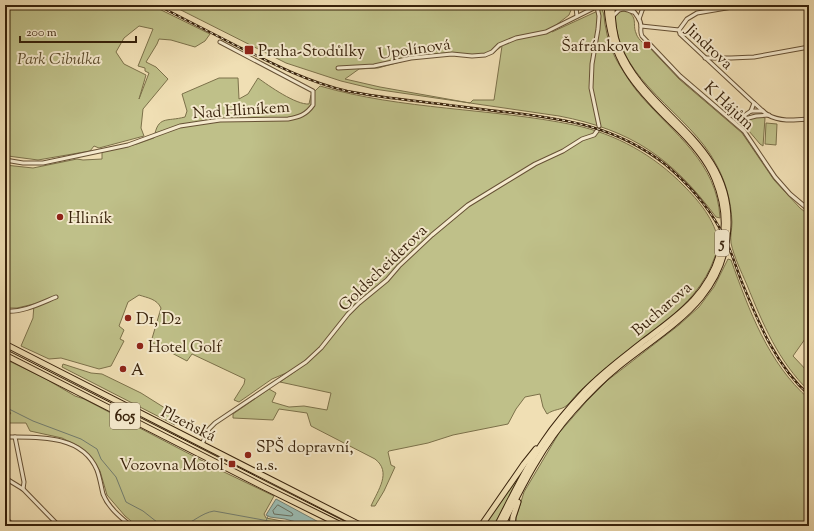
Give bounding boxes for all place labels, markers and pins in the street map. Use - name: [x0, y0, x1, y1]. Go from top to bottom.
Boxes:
- place label: Šafránkova: [561, 36, 640, 59]
- marker: Šafránkova: [642, 40, 652, 50]
- place label: Praha-Stodůlky: [258, 41, 365, 64]
- marker: Praha-Stodůlky: [243, 44, 255, 56]
- place label: Hliník: [68, 208, 113, 231]
- marker: Hliník: [55, 212, 65, 222]
- place label: D1, D2: [136, 309, 182, 332]
- marker: D1, D2: [123, 313, 133, 323]
- place label: Hotel Golf: [148, 337, 223, 360]
- marker: Hotel Golf: [135, 341, 145, 351]
- place label: A: [131, 360, 144, 383]
- marker: A: [118, 364, 128, 374]
- place label: SPŠ dopravní, a.s.: [256, 437, 353, 478]
- marker: SPŠ dopravní, a.s.: [243, 450, 253, 460]
- place label: Vozovna Motol: [119, 455, 225, 478]
- marker: Vozovna Motol: [227, 459, 237, 469]

